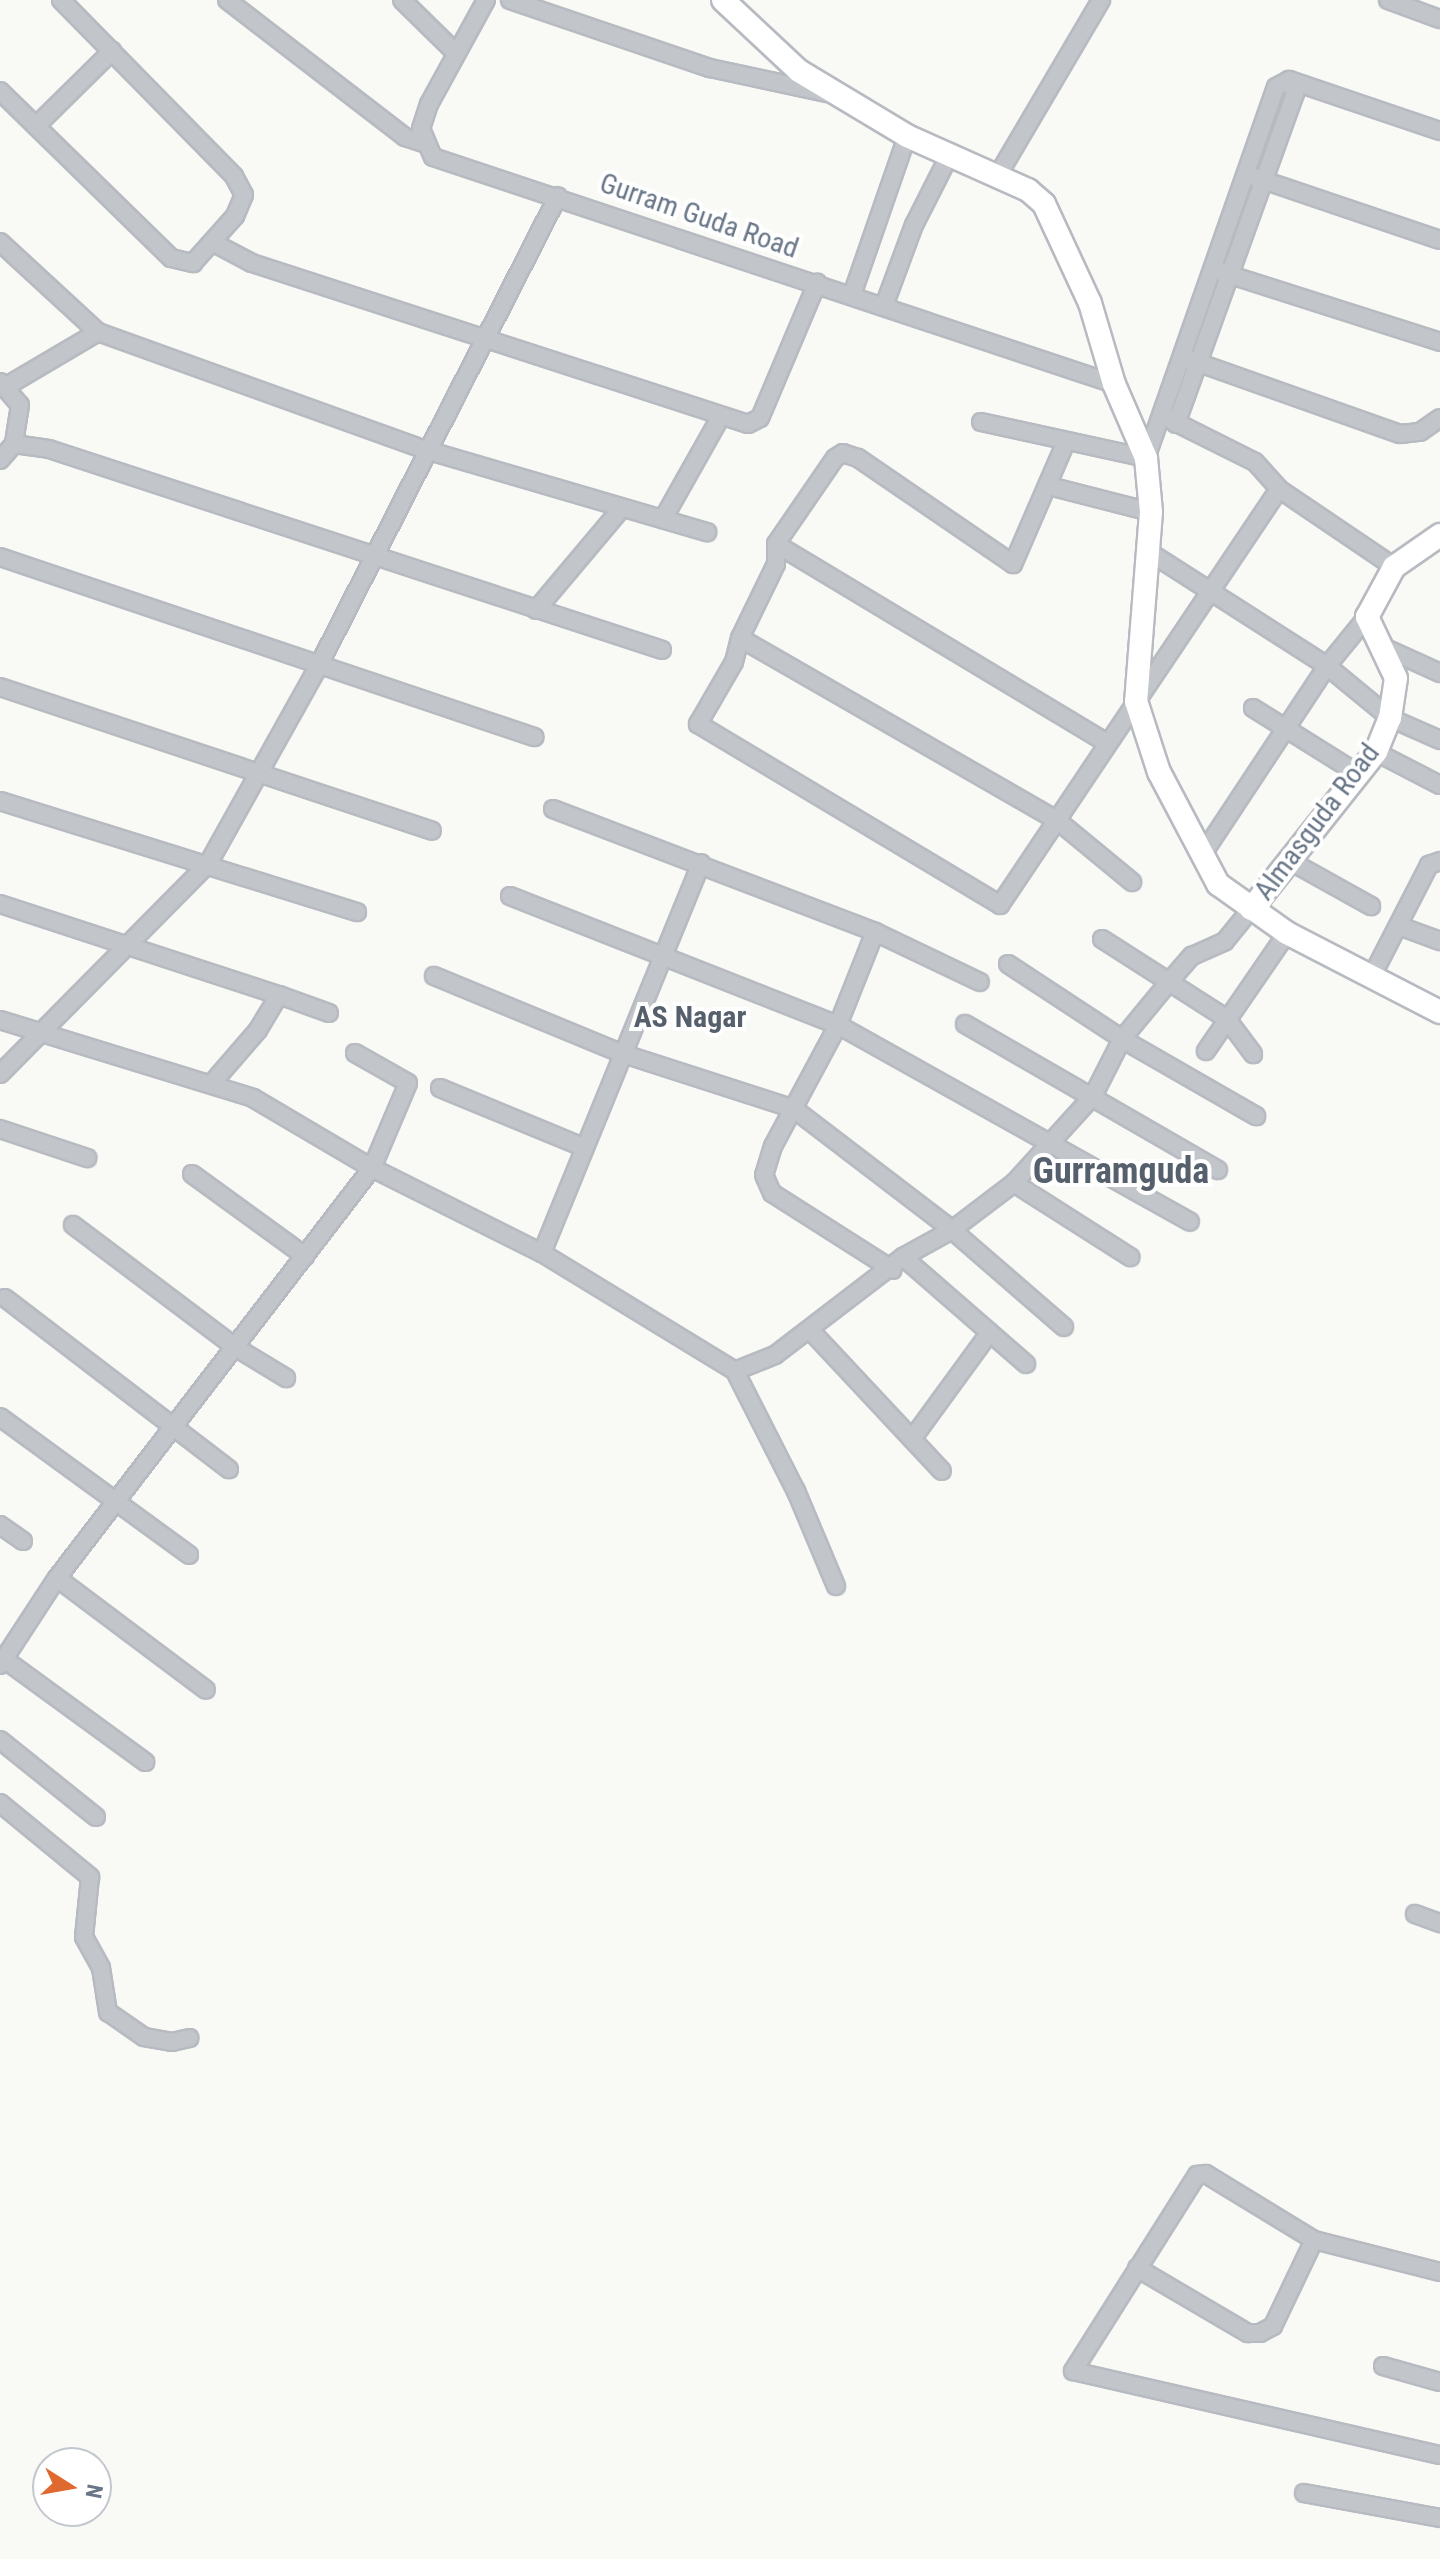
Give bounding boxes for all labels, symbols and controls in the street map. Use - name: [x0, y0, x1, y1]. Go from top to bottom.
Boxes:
- street label: Gurram Guda Road: [595, 166, 803, 266]
- street label: Almasguda Road: [1247, 737, 1387, 907]
- district label: AS Nagar: [634, 999, 746, 1035]
- district label: Gurramguda: [1033, 1150, 1209, 1194]
- north arrow: [32, 2447, 112, 2527]
- text: N: [81, 2482, 108, 2500]

